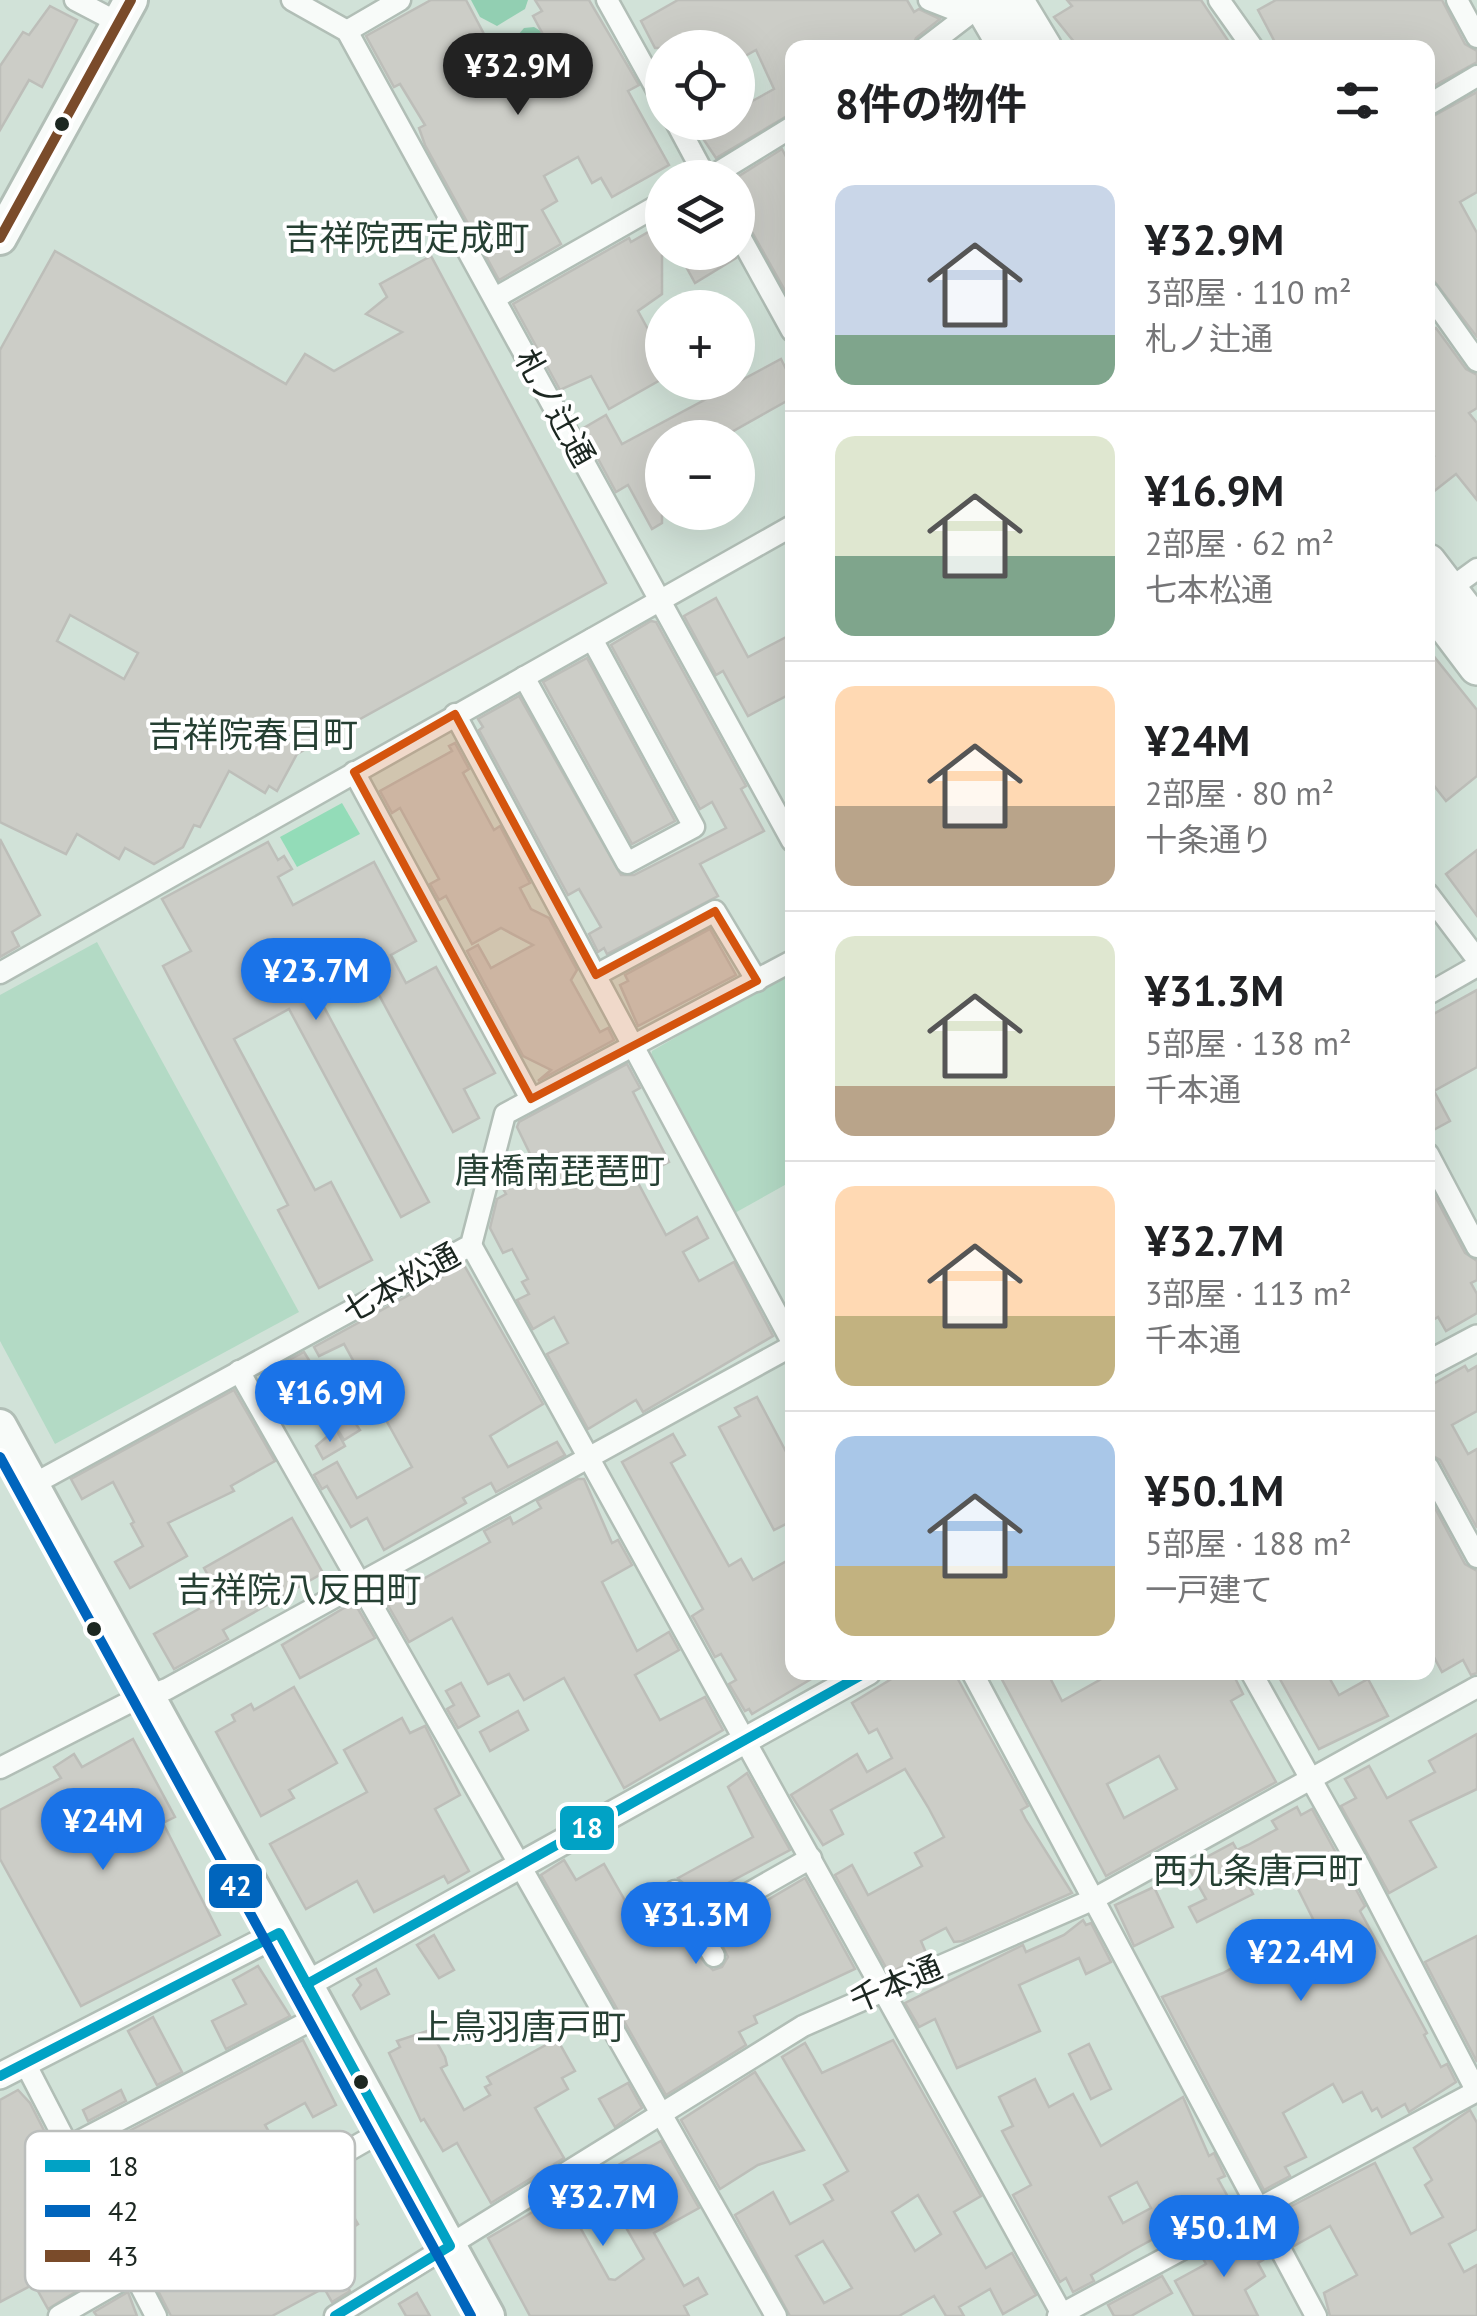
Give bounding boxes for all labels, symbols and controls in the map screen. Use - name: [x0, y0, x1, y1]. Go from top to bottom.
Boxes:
- map controls: [645, 30, 755, 530]
- button: locate: [645, 30, 755, 140]
- pin: ¥32.9M: [437, 33, 599, 118]
- text: ¥32.9M: [465, 44, 571, 86]
- icon: filters: [1330, 73, 1385, 128]
- text: 8件の物件: [835, 76, 1027, 131]
- unlabelled marker: [52, 114, 72, 134]
- button: layers: [645, 160, 755, 270]
- text: ¥32.9M: [1145, 212, 1284, 267]
- district label: 吉祥院西定成町: [284, 214, 530, 260]
- icon: home: [915, 225, 1035, 345]
- text: 3部屋 · 110 m²: [1145, 271, 1352, 313]
- button: +: [645, 290, 755, 400]
- text: 札ノ辻通: [1145, 317, 1273, 359]
- street label: 札ノ辻通: [506, 341, 605, 474]
- button: −: [645, 420, 755, 530]
- text: ¥16.9M: [1145, 463, 1284, 518]
- icon: home: [915, 476, 1035, 596]
- text: 2部屋 · 62 m²: [1145, 522, 1334, 564]
- text: 七本松通: [1145, 568, 1273, 610]
- district label: 吉祥院春日町: [148, 711, 358, 757]
- text: ¥24M: [1145, 713, 1250, 768]
- icon: home: [915, 726, 1035, 846]
- text: 2部屋 · 80 m²: [1145, 772, 1334, 814]
- text: 十条通り: [1145, 818, 1273, 860]
- pin: ¥23.7M: [235, 938, 397, 1023]
- text: ¥23.7M: [263, 949, 369, 991]
- text: ¥31.3M: [1145, 963, 1284, 1018]
- icon: home: [915, 976, 1035, 1096]
- text: 5部屋 · 138 m²: [1145, 1022, 1352, 1064]
- text: 千本通: [1145, 1068, 1241, 1110]
- district label: 唐橋南琵琶町: [455, 1147, 665, 1193]
- text: ¥32.7M: [1145, 1213, 1284, 1268]
- icon: home: [915, 1226, 1035, 1346]
- street label: 七本松通: [334, 1233, 467, 1332]
- text: 3部屋 · 113 m²: [1145, 1272, 1352, 1314]
- text: 千本通: [1145, 1318, 1241, 1360]
- pin: ¥16.9M: [249, 1360, 411, 1445]
- text: ¥16.9M: [277, 1371, 383, 1413]
- text: ¥50.1M: [1145, 1463, 1284, 1518]
- icon: home: [915, 1476, 1035, 1596]
- text: 5部屋 · 188 m²: [1145, 1522, 1352, 1564]
- district label: 吉祥院八反田町: [176, 1566, 422, 1612]
- text: 一戸建て: [1145, 1568, 1273, 1610]
- unlabelled marker: [84, 1619, 104, 1639]
- pin: ¥24M: [44, 1788, 162, 1873]
- text: ¥24M: [63, 1799, 143, 1841]
- line badge: 18: [558, 1804, 616, 1852]
- text: 18: [571, 1809, 603, 1846]
- district label: 西九条唐戸町: [1153, 1847, 1363, 1893]
- line badge: 42: [207, 1862, 264, 1910]
- text: 42: [220, 1867, 252, 1904]
- pin: ¥31.3M: [615, 1882, 777, 1967]
- text: ¥31.3M: [643, 1893, 749, 1935]
- pin: ¥22.4M: [1220, 1919, 1382, 2004]
- text: ¥22.4M: [1248, 1930, 1354, 1972]
- street label: 千本通: [843, 1945, 948, 2021]
- district label: 上鳥羽唐戸町: [416, 2003, 626, 2049]
- unlabelled marker: [351, 2072, 371, 2092]
- legend: [25, 2131, 355, 2291]
- text: 18: [108, 2147, 139, 2184]
- pin: ¥32.7M: [522, 2164, 684, 2249]
- text: ¥32.7M: [550, 2175, 656, 2217]
- text: 42: [108, 2192, 139, 2229]
- pin: ¥50.1M: [1143, 2195, 1305, 2280]
- text: ¥50.1M: [1171, 2206, 1277, 2248]
- text: 43: [108, 2237, 139, 2274]

